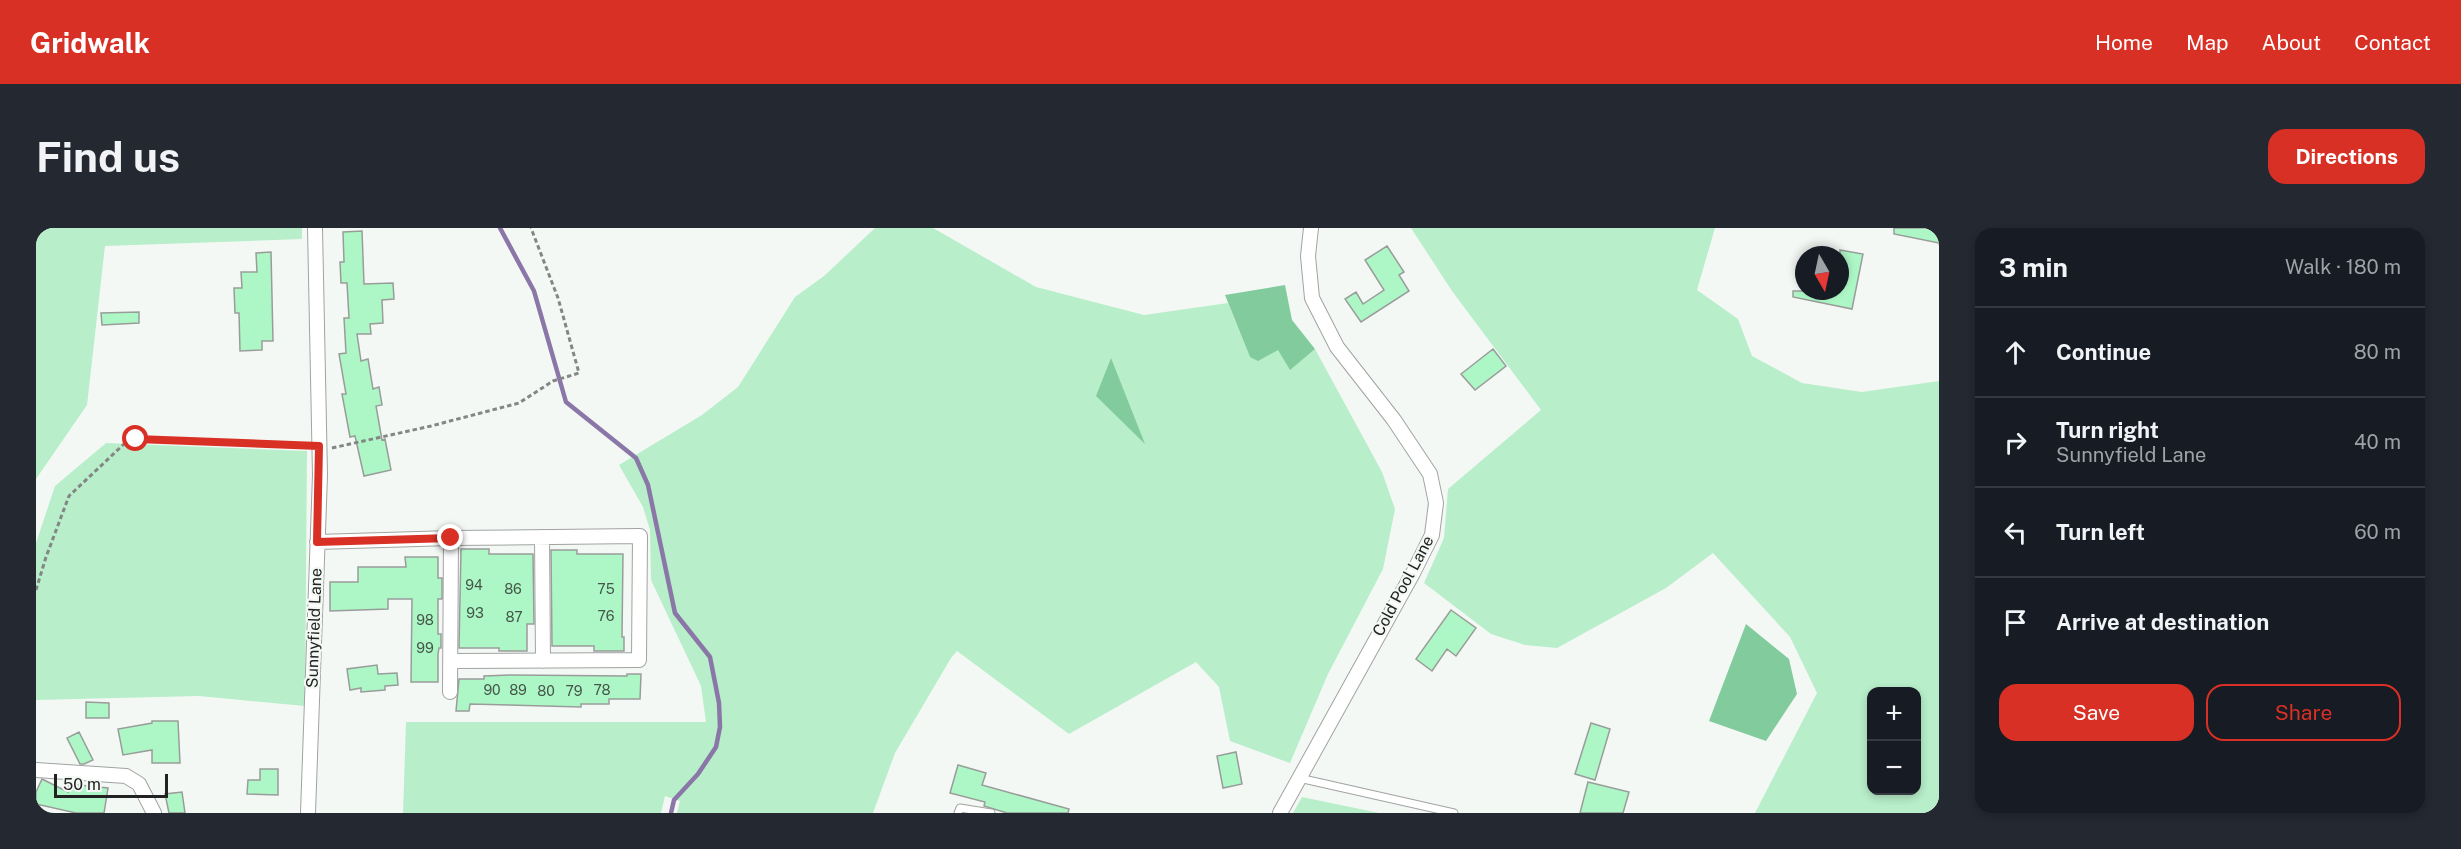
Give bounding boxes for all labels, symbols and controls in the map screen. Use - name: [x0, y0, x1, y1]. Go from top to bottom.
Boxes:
- text: Gridwalk: [30, 26, 150, 59]
- text: Home: [2095, 30, 2153, 55]
- text: Map: [2186, 30, 2229, 55]
- text: About: [2262, 30, 2321, 55]
- text: Contact: [2354, 30, 2431, 55]
- button: Directions: [2268, 129, 2425, 184]
- text: Find us: [36, 132, 180, 181]
- north arrow: [1795, 246, 1849, 300]
- text: 3 min: [1999, 252, 2068, 283]
- text: Walk · 180 m: [2285, 255, 2401, 279]
- icon: ahead: [1999, 336, 2032, 369]
- text: Continue: [2056, 339, 2151, 365]
- text: 80 m: [2354, 340, 2401, 364]
- text: Turn right: [2056, 417, 2159, 443]
- route start: [122, 425, 148, 451]
- icon: right: [1999, 426, 2032, 459]
- text: 40 m: [2354, 430, 2401, 454]
- text: Sunnyfield Lane: [2056, 443, 2206, 467]
- icon: left: [1999, 516, 2032, 549]
- text: Turn left: [2056, 519, 2145, 545]
- text: 60 m: [2354, 520, 2401, 544]
- route end: [437, 524, 463, 550]
- street label: Cold Pool Lane: [1369, 533, 1437, 639]
- street label: Sunnyfield Lane: [302, 568, 326, 688]
- house number: 94: [465, 577, 483, 593]
- house number: 86: [504, 581, 522, 597]
- house number: 75: [597, 581, 615, 597]
- house number: 93: [466, 605, 484, 621]
- icon: arrive: [1999, 606, 2032, 639]
- house number: 76: [598, 608, 615, 624]
- house number: 87: [505, 609, 523, 625]
- text: Arrive at destination: [2056, 609, 2269, 635]
- house number: 98: [416, 612, 434, 628]
- house number: 99: [416, 640, 434, 656]
- house number: 90: [483, 682, 501, 698]
- house number: 89: [509, 682, 527, 698]
- house number: 78: [593, 682, 611, 698]
- house number: 80: [537, 683, 555, 699]
- house number: 79: [566, 683, 583, 699]
- button: Save: [1999, 684, 2194, 741]
- button: Share: [2206, 684, 2401, 741]
- map controls: [1867, 687, 1921, 795]
- button: +: [1867, 687, 1921, 741]
- button: −: [1867, 741, 1921, 795]
- scale bar: [54, 771, 168, 798]
- text: 50 m: [63, 775, 101, 794]

